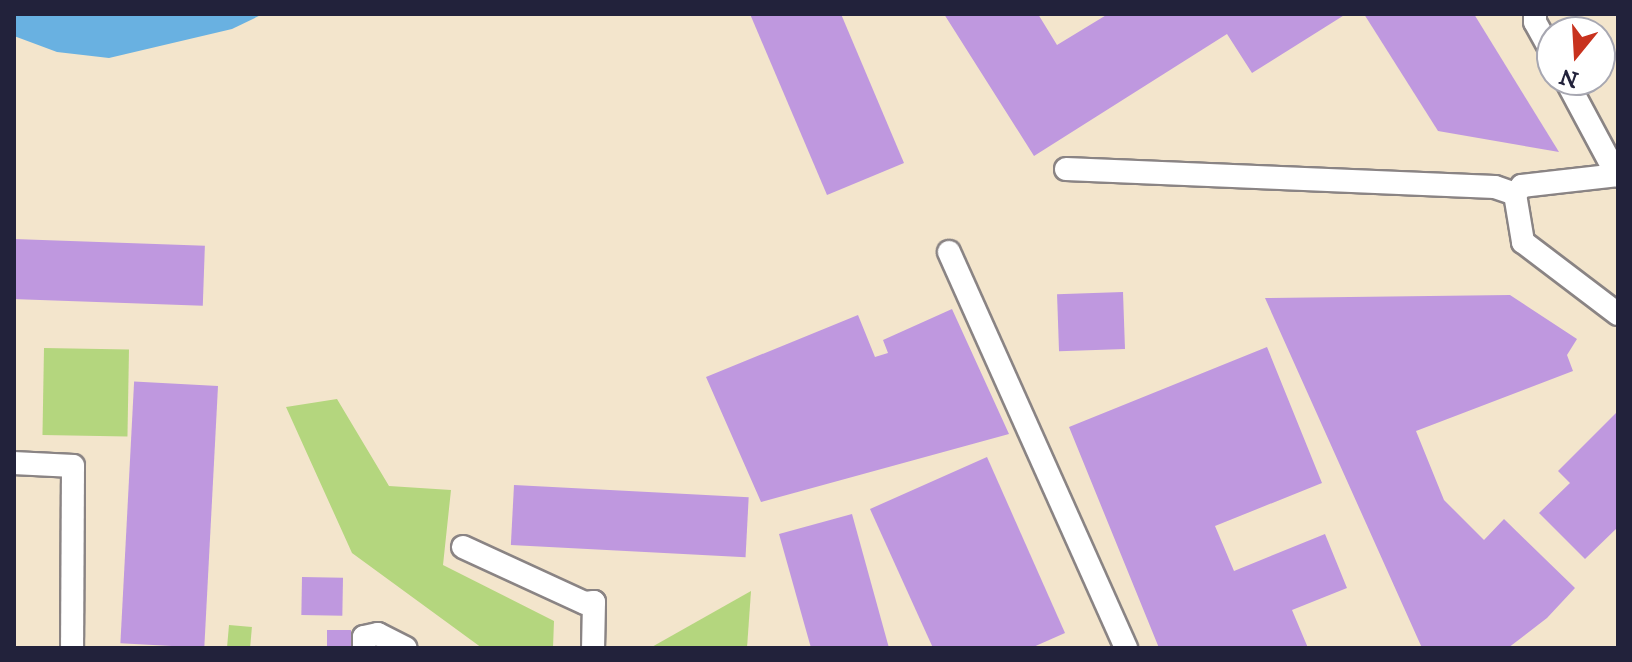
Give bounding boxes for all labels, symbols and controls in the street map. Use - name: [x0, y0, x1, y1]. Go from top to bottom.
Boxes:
- north arrow: [1536, 16, 1616, 96]
- text: N: [1556, 62, 1582, 93]

